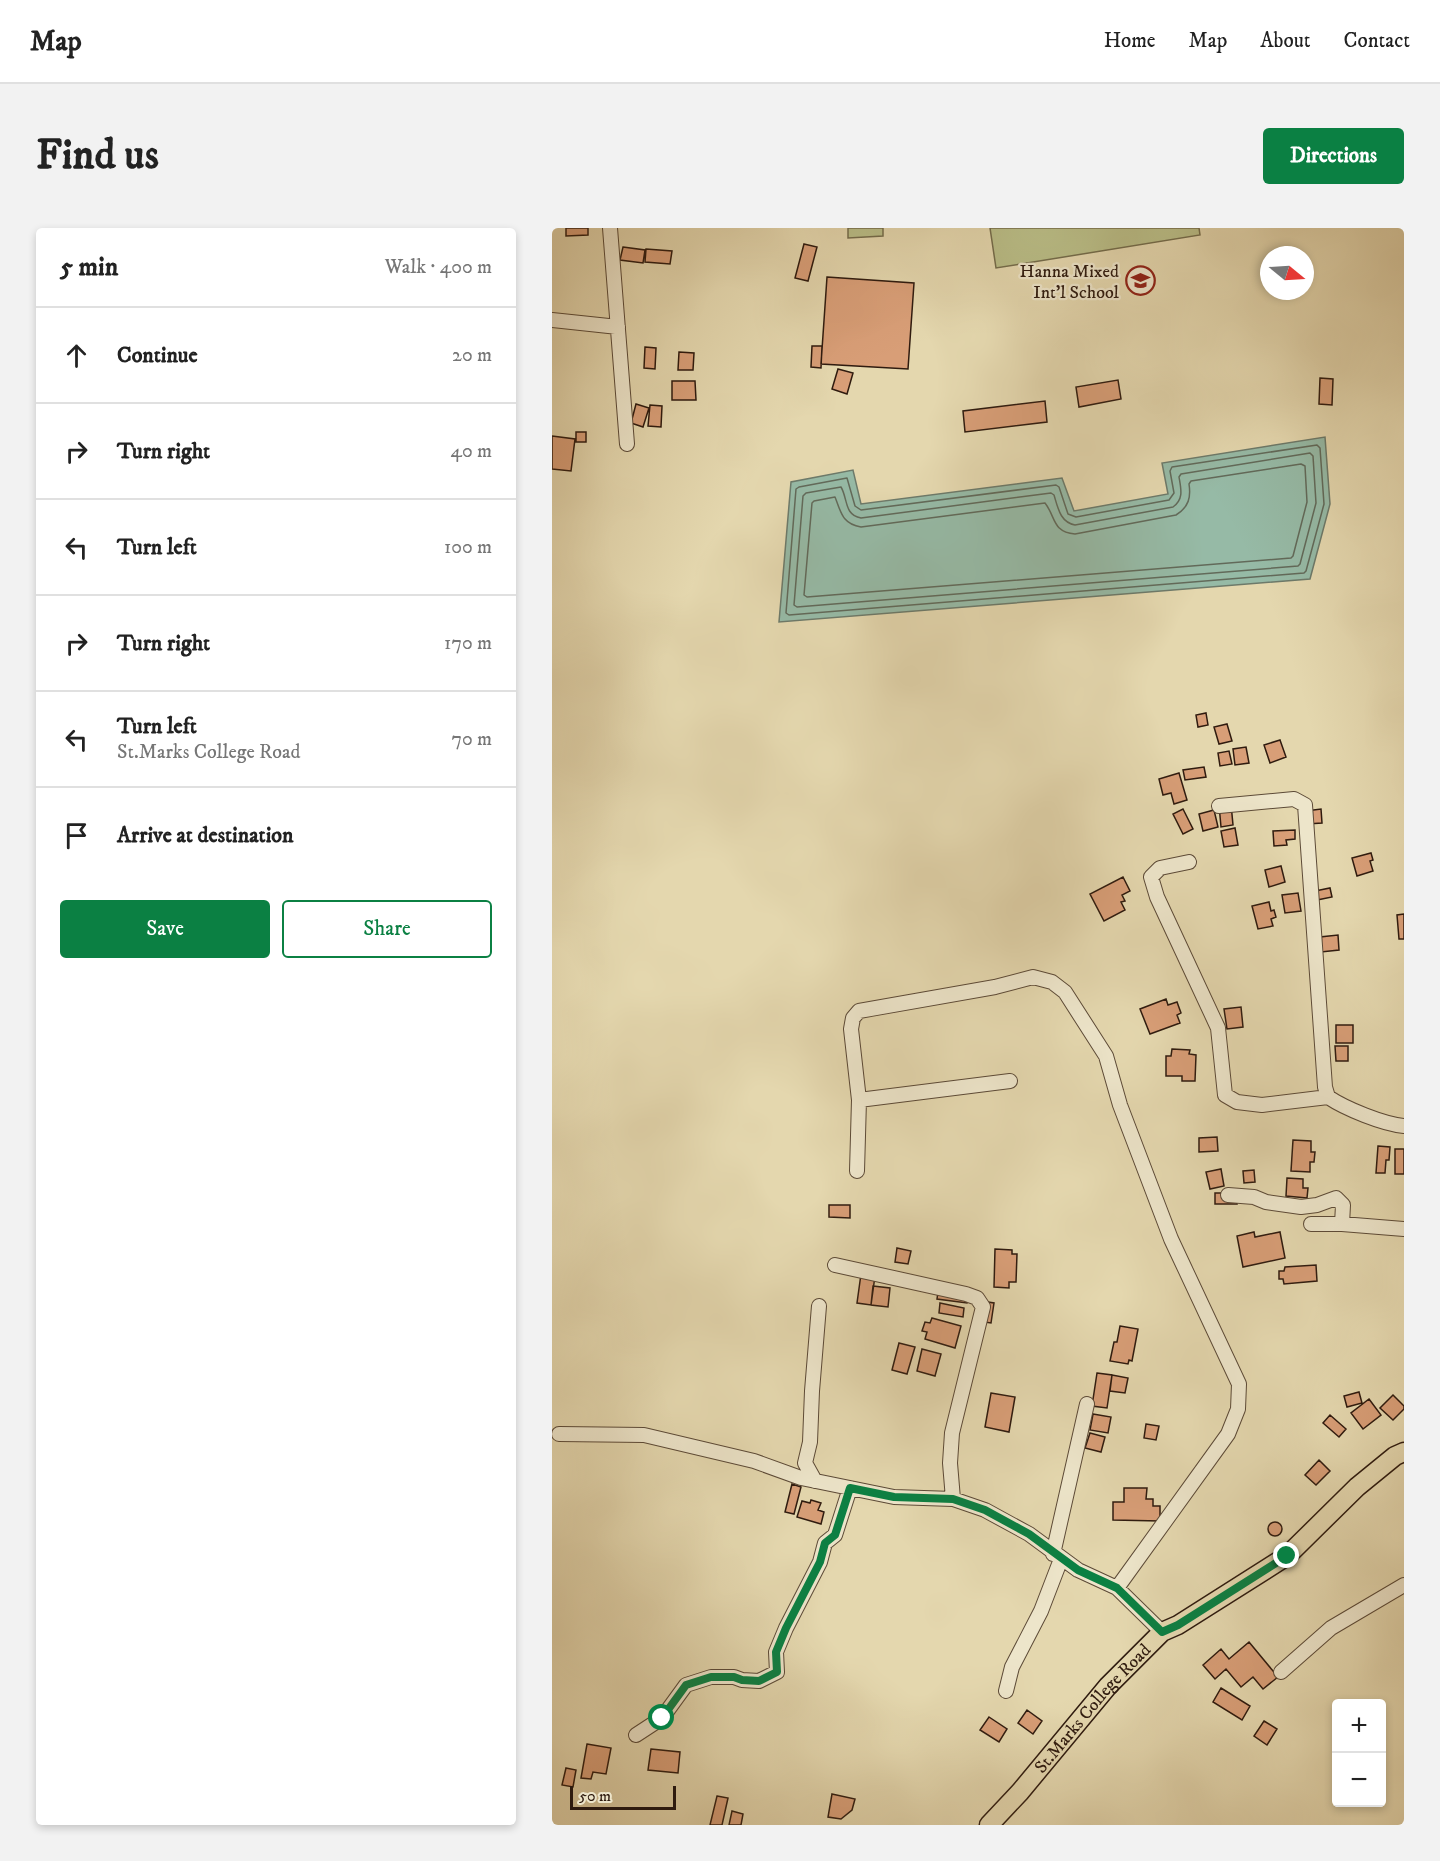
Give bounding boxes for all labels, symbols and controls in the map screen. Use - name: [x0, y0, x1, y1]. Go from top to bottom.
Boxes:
- text: Map: [30, 24, 82, 59]
- text: Home: [1104, 28, 1156, 54]
- text: Map: [1189, 28, 1227, 54]
- text: About: [1260, 28, 1311, 54]
- text: Contact: [1344, 28, 1410, 54]
- button: Directions: [1263, 128, 1404, 184]
- text: Find us: [36, 130, 159, 182]
- north arrow: [1260, 246, 1314, 300]
- text: 5 min: [60, 251, 118, 284]
- text: Walk · 400 m: [385, 255, 492, 280]
- place label: Hanna Mixed Int'l School: [1020, 261, 1120, 304]
- school or university icon: Hanna Mixed Int'l School: [1124, 265, 1156, 297]
- icon: ahead: [60, 339, 93, 372]
- text: Continue: [117, 342, 198, 369]
- text: 20 m: [452, 343, 492, 368]
- icon: right: [60, 435, 93, 468]
- text: Turn right: [117, 438, 210, 465]
- text: 40 m: [450, 439, 492, 464]
- icon: left: [60, 531, 93, 564]
- text: Turn left: [117, 534, 197, 561]
- text: 100 m: [444, 535, 492, 560]
- icon: right: [60, 627, 93, 660]
- text: Turn right: [117, 630, 210, 657]
- text: 170 m: [444, 631, 492, 656]
- text: Turn left: [117, 713, 197, 740]
- icon: left: [60, 723, 93, 756]
- text: 70 m: [451, 727, 492, 752]
- text: St.Marks College Road: [117, 740, 301, 765]
- icon: arrive: [60, 819, 93, 852]
- text: Arrive at destination: [117, 822, 294, 849]
- button: Save: [60, 900, 270, 958]
- button: Share: [282, 900, 492, 958]
- route end: [1273, 1542, 1299, 1568]
- street label: St.Marks College Road: [1030, 1640, 1156, 1778]
- map controls: [1332, 1699, 1386, 1807]
- button: +: [1332, 1699, 1386, 1753]
- route start: [648, 1704, 674, 1730]
- button: −: [1332, 1753, 1386, 1807]
- scale bar: [570, 1783, 676, 1810]
- text: 50 m: [579, 1786, 611, 1806]

